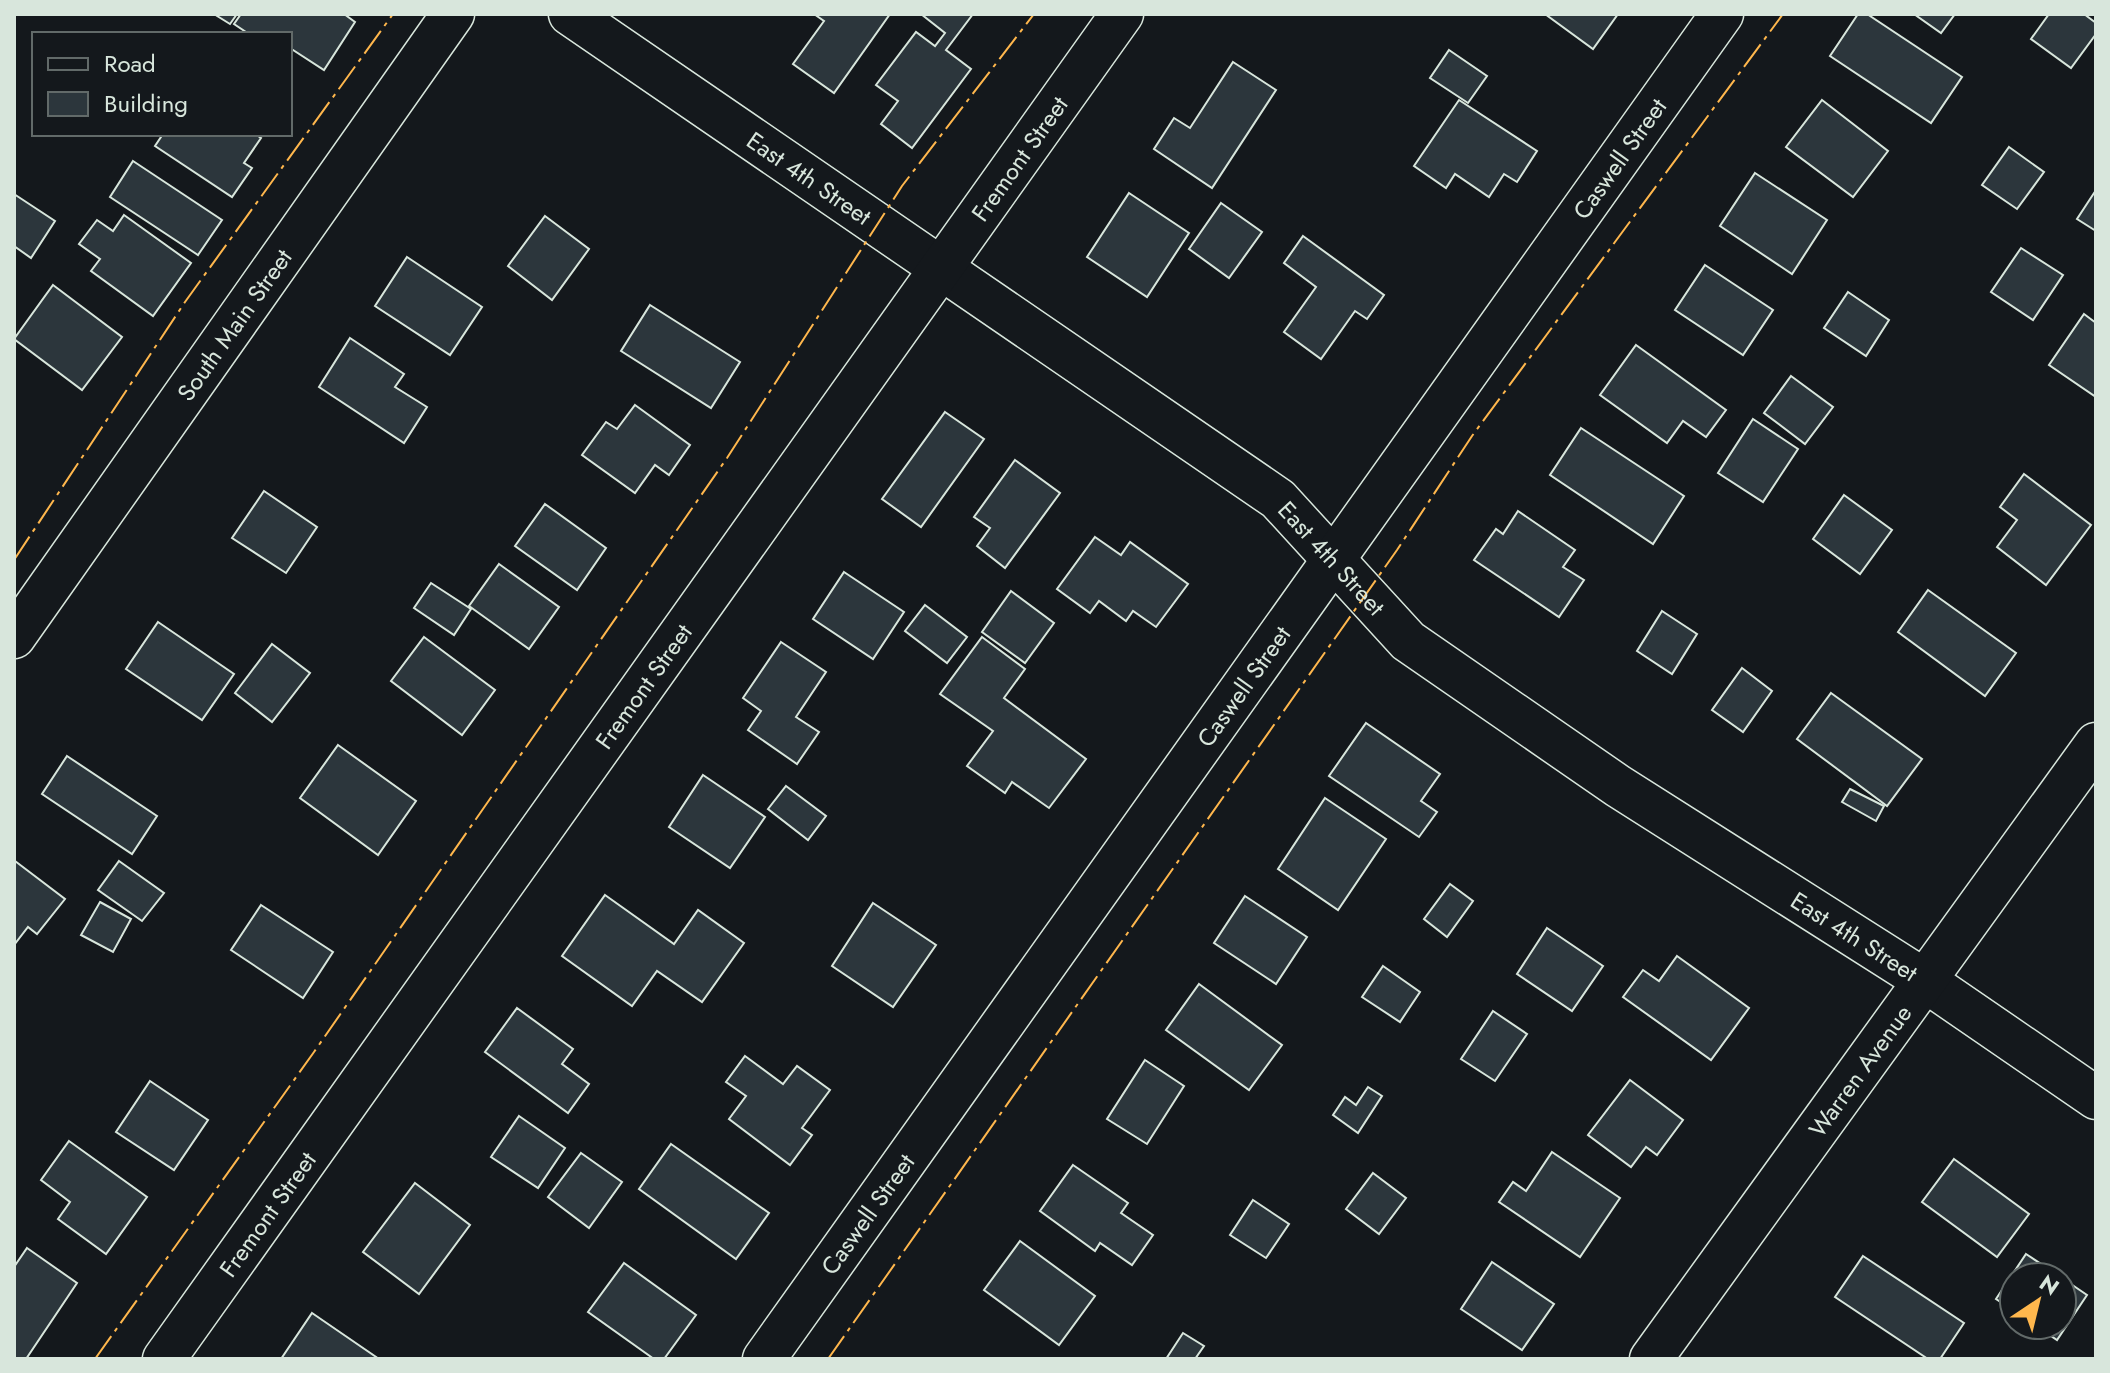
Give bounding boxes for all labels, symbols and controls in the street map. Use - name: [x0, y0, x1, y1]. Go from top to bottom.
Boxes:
- legend: [32, 32, 292, 136]
- text: Road: [104, 46, 156, 81]
- text: Building: [104, 86, 188, 121]
- street label: Fremont Street: [962, 88, 1076, 228]
- street label: Caswell Street: [1564, 90, 1675, 226]
- street label: East 4th Street: [740, 123, 879, 233]
- street label: South Main Street: [168, 241, 300, 408]
- street label: East 4th Street: [1270, 493, 1394, 623]
- street label: Fremont Street: [586, 616, 700, 756]
- street label: Caswell Street: [1188, 618, 1299, 754]
- street label: East 4th Street: [1784, 883, 1925, 990]
- street label: Warren Avenue: [1800, 997, 1920, 1144]
- street label: Fremont Street: [211, 1144, 324, 1284]
- street label: Caswell Street: [812, 1146, 923, 1282]
- north arrow: [1998, 1261, 2078, 1341]
- text: N: [2033, 1267, 2066, 1303]

